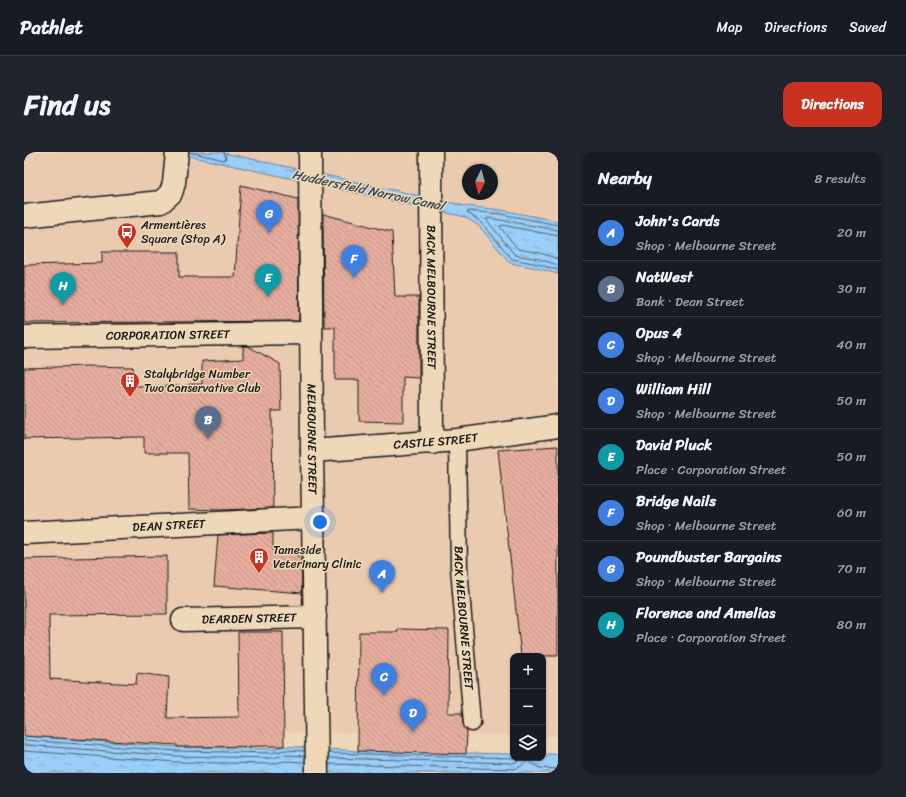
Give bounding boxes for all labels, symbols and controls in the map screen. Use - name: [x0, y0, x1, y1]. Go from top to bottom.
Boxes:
- text: Pathlet: [20, 11, 83, 44]
- text: Map: [716, 15, 742, 40]
- text: Directions: [764, 15, 827, 40]
- text: Saved: [849, 15, 886, 40]
- text: Find us: [24, 80, 111, 129]
- button: Directions: [783, 82, 882, 127]
- water label: Huddersfield Narrow Canal: [290, 163, 449, 218]
- text: Nearby: [598, 163, 652, 193]
- north arrow: [462, 164, 498, 200]
- text: 8 results: [814, 167, 866, 190]
- pin: G: [256, 200, 282, 233]
- text: John's Cards: [636, 208, 719, 234]
- place label: Armentières Square (Stop A): [140, 214, 226, 250]
- bus stop icon: Armentières Square (Stop A): [116, 221, 138, 249]
- text: A: [607, 221, 615, 244]
- text: 20 m: [837, 221, 866, 244]
- street label: BACK MELBOURNE STREET: [420, 225, 443, 370]
- text: Shop · Melbourne Street: [636, 234, 776, 257]
- pin: F: [341, 245, 367, 278]
- pin: E: [255, 264, 281, 297]
- text: NatWest: [636, 264, 693, 290]
- pin: H: [50, 272, 76, 305]
- text: B: [607, 277, 615, 300]
- text: 30 m: [837, 277, 866, 300]
- text: Bank · Dean Street: [636, 290, 744, 313]
- text: Opus 4: [636, 320, 682, 346]
- street label: CORPORATION STREET: [106, 323, 231, 347]
- text: C: [607, 333, 615, 356]
- text: 40 m: [836, 333, 866, 356]
- text: Shop · Melbourne Street: [636, 346, 776, 369]
- place label: Stalybridge Number Two Conservative Club: [144, 363, 261, 399]
- building icon: Stalybridge Number Two Conservative Club: [119, 370, 141, 398]
- text: William Hill: [636, 376, 711, 402]
- street label: MELBOURNE STREET: [301, 384, 324, 495]
- text: D: [607, 389, 615, 412]
- text: 50 m: [836, 389, 866, 412]
- text: Shop · Melbourne Street: [636, 402, 776, 425]
- pin: B: [195, 406, 221, 439]
- street label: CASTLE STREET: [393, 426, 480, 456]
- text: David Pluck: [636, 432, 712, 458]
- text: E: [607, 445, 615, 468]
- text: 50 m: [836, 445, 866, 468]
- text: Place · Corporation Street: [636, 458, 787, 481]
- text: Bridge Nails: [636, 488, 716, 514]
- text: F: [607, 501, 615, 524]
- text: 60 m: [837, 501, 866, 524]
- your location: [310, 512, 330, 532]
- street label: DEAN STREET: [132, 513, 207, 538]
- text: Shop · Melbourne Street: [636, 514, 776, 537]
- place label: Tameside Veterinary Clinic: [273, 539, 362, 575]
- text: Poundbuster Bargains: [636, 544, 781, 570]
- building icon: Tameside Veterinary Clinic: [248, 546, 270, 574]
- street label: BACK MELBOURNE STREET: [448, 546, 480, 692]
- text: G: [607, 557, 615, 580]
- text: 70 m: [837, 557, 866, 580]
- pin: A: [369, 560, 395, 593]
- text: Shop · Melbourne Street: [636, 570, 776, 593]
- text: Florence and Amelias: [636, 600, 775, 626]
- street label: DEARDEN STREET: [201, 606, 297, 631]
- text: H: [606, 613, 616, 636]
- text: 80 m: [837, 613, 866, 636]
- text: Place · Corporation Street: [636, 626, 787, 649]
- map controls: [510, 653, 546, 761]
- button: +: [510, 653, 546, 689]
- pin: C: [371, 663, 397, 696]
- button: −: [510, 689, 546, 725]
- pin: D: [400, 699, 426, 732]
- button: layers: [510, 725, 546, 761]

